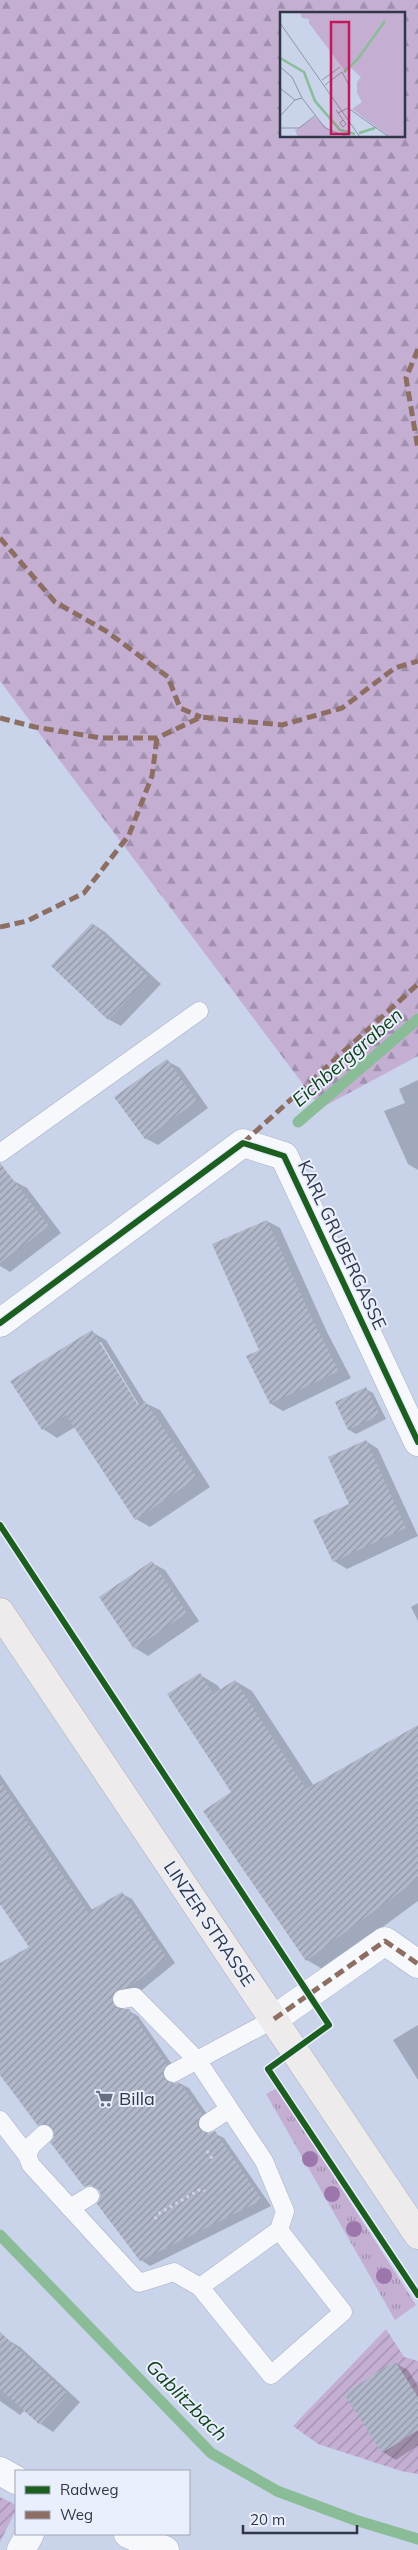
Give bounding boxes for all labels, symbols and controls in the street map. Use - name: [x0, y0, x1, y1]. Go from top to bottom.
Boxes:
- inset map: [280, 12, 406, 138]
- water label: Eichberggraben: [287, 1002, 407, 1112]
- street label: KARL GRUBERGASSE: [293, 1156, 392, 1333]
- street label: LINZER STRASSE: [159, 1857, 260, 1991]
- place label: Billa: [119, 2087, 155, 2110]
- supermarket icon: Billa: [95, 2089, 115, 2109]
- water label: Gablitzbach: [141, 2354, 233, 2446]
- legend: [15, 2470, 190, 2535]
- text: Radweg: [60, 2480, 118, 2499]
- scale bar: [243, 2502, 357, 2534]
- text: Weg: [60, 2505, 93, 2524]
- text: 20 m: [250, 2510, 285, 2529]

